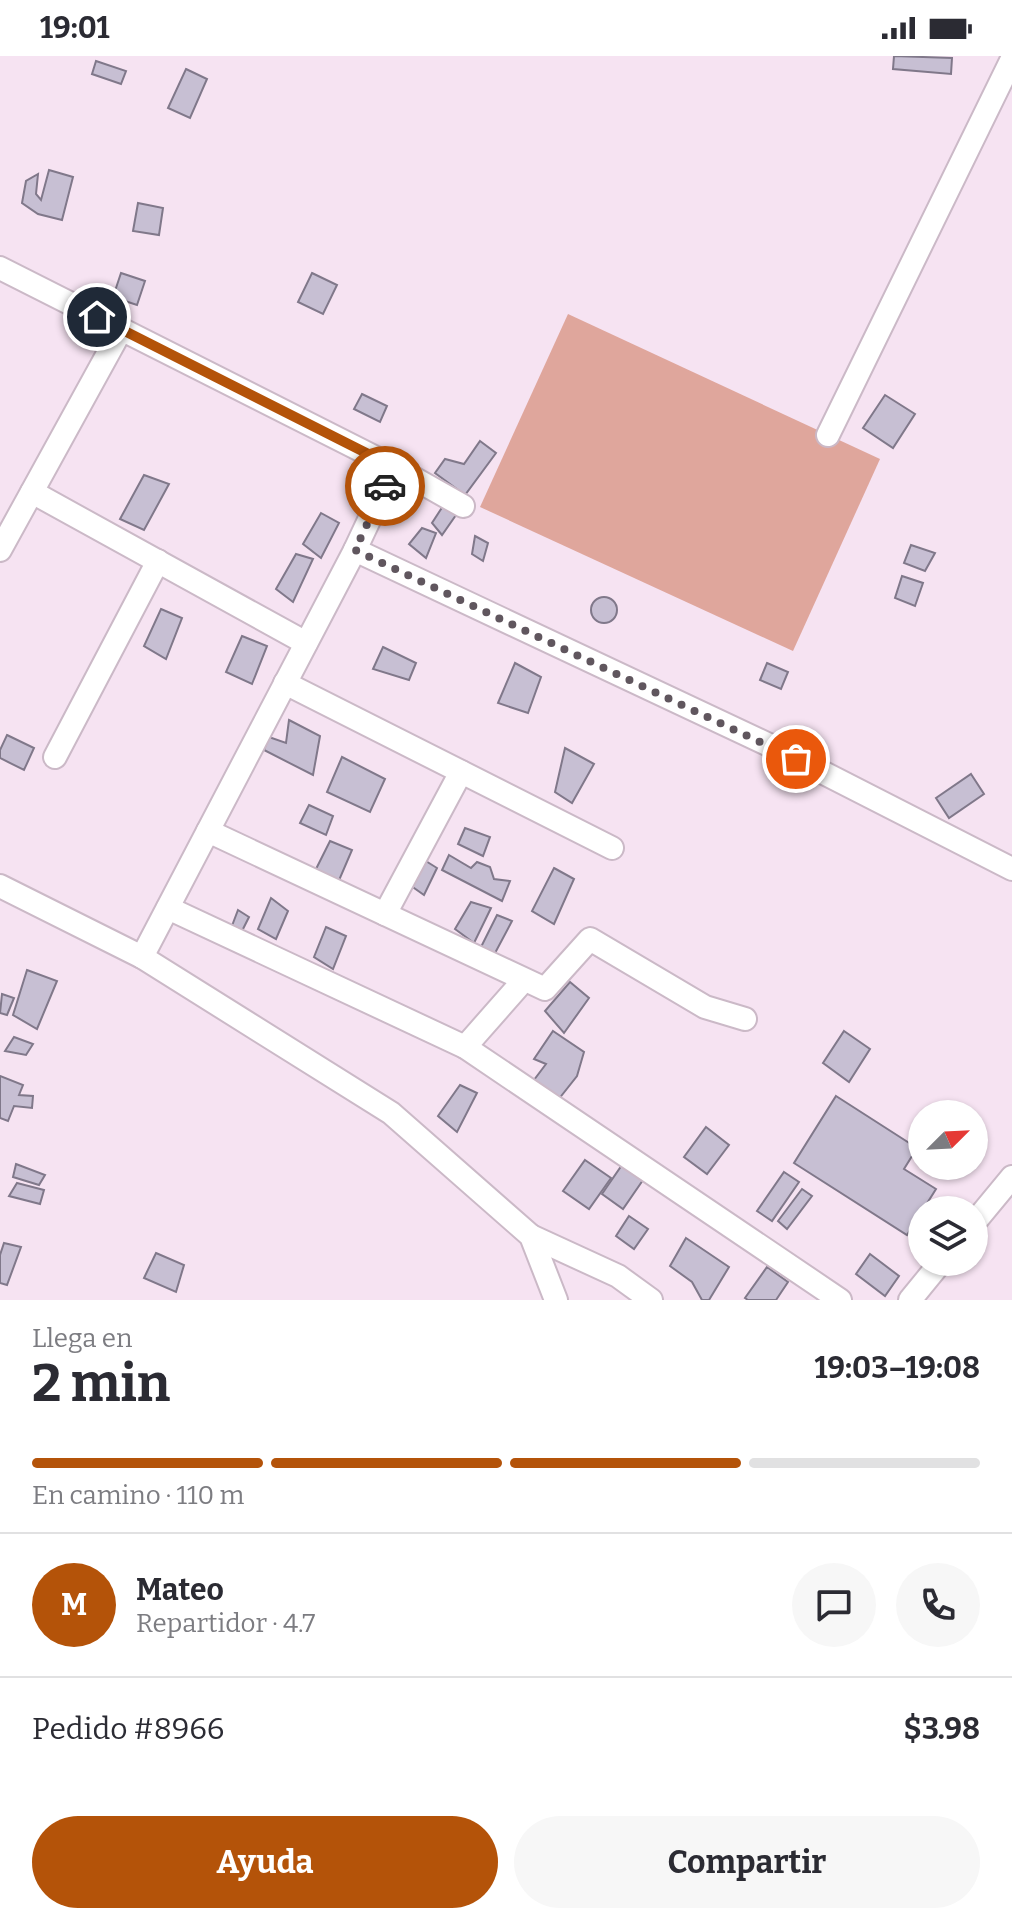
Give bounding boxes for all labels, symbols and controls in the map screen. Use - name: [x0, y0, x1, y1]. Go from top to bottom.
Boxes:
- text: 19:01: [40, 10, 110, 46]
- pin: [63, 283, 131, 351]
- icon: home: [75, 295, 119, 339]
- courier: [345, 446, 425, 526]
- icon: car: [363, 464, 407, 508]
- pin: [762, 725, 830, 793]
- icon: bag: [774, 737, 818, 781]
- north arrow: [908, 1100, 988, 1180]
- map controls: [908, 1100, 988, 1276]
- button: layers: [908, 1196, 988, 1276]
- text: Llega en: [32, 1323, 132, 1354]
- text: 19:03–19:08: [814, 1350, 980, 1386]
- text: 2 min: [32, 1352, 170, 1415]
- text: En camino · 110 m: [32, 1480, 244, 1511]
- button: chat: [792, 1563, 876, 1647]
- button: phone: [896, 1563, 980, 1647]
- text: Mateo: [136, 1572, 224, 1608]
- text: M: [61, 1587, 87, 1623]
- text: Repartidor · 4.7: [136, 1608, 315, 1639]
- text: Pedido #8966: [32, 1711, 224, 1747]
- text: $3.98: [904, 1711, 980, 1747]
- button: Ayuda: [32, 1816, 498, 1908]
- button: Compartir: [514, 1816, 980, 1908]

